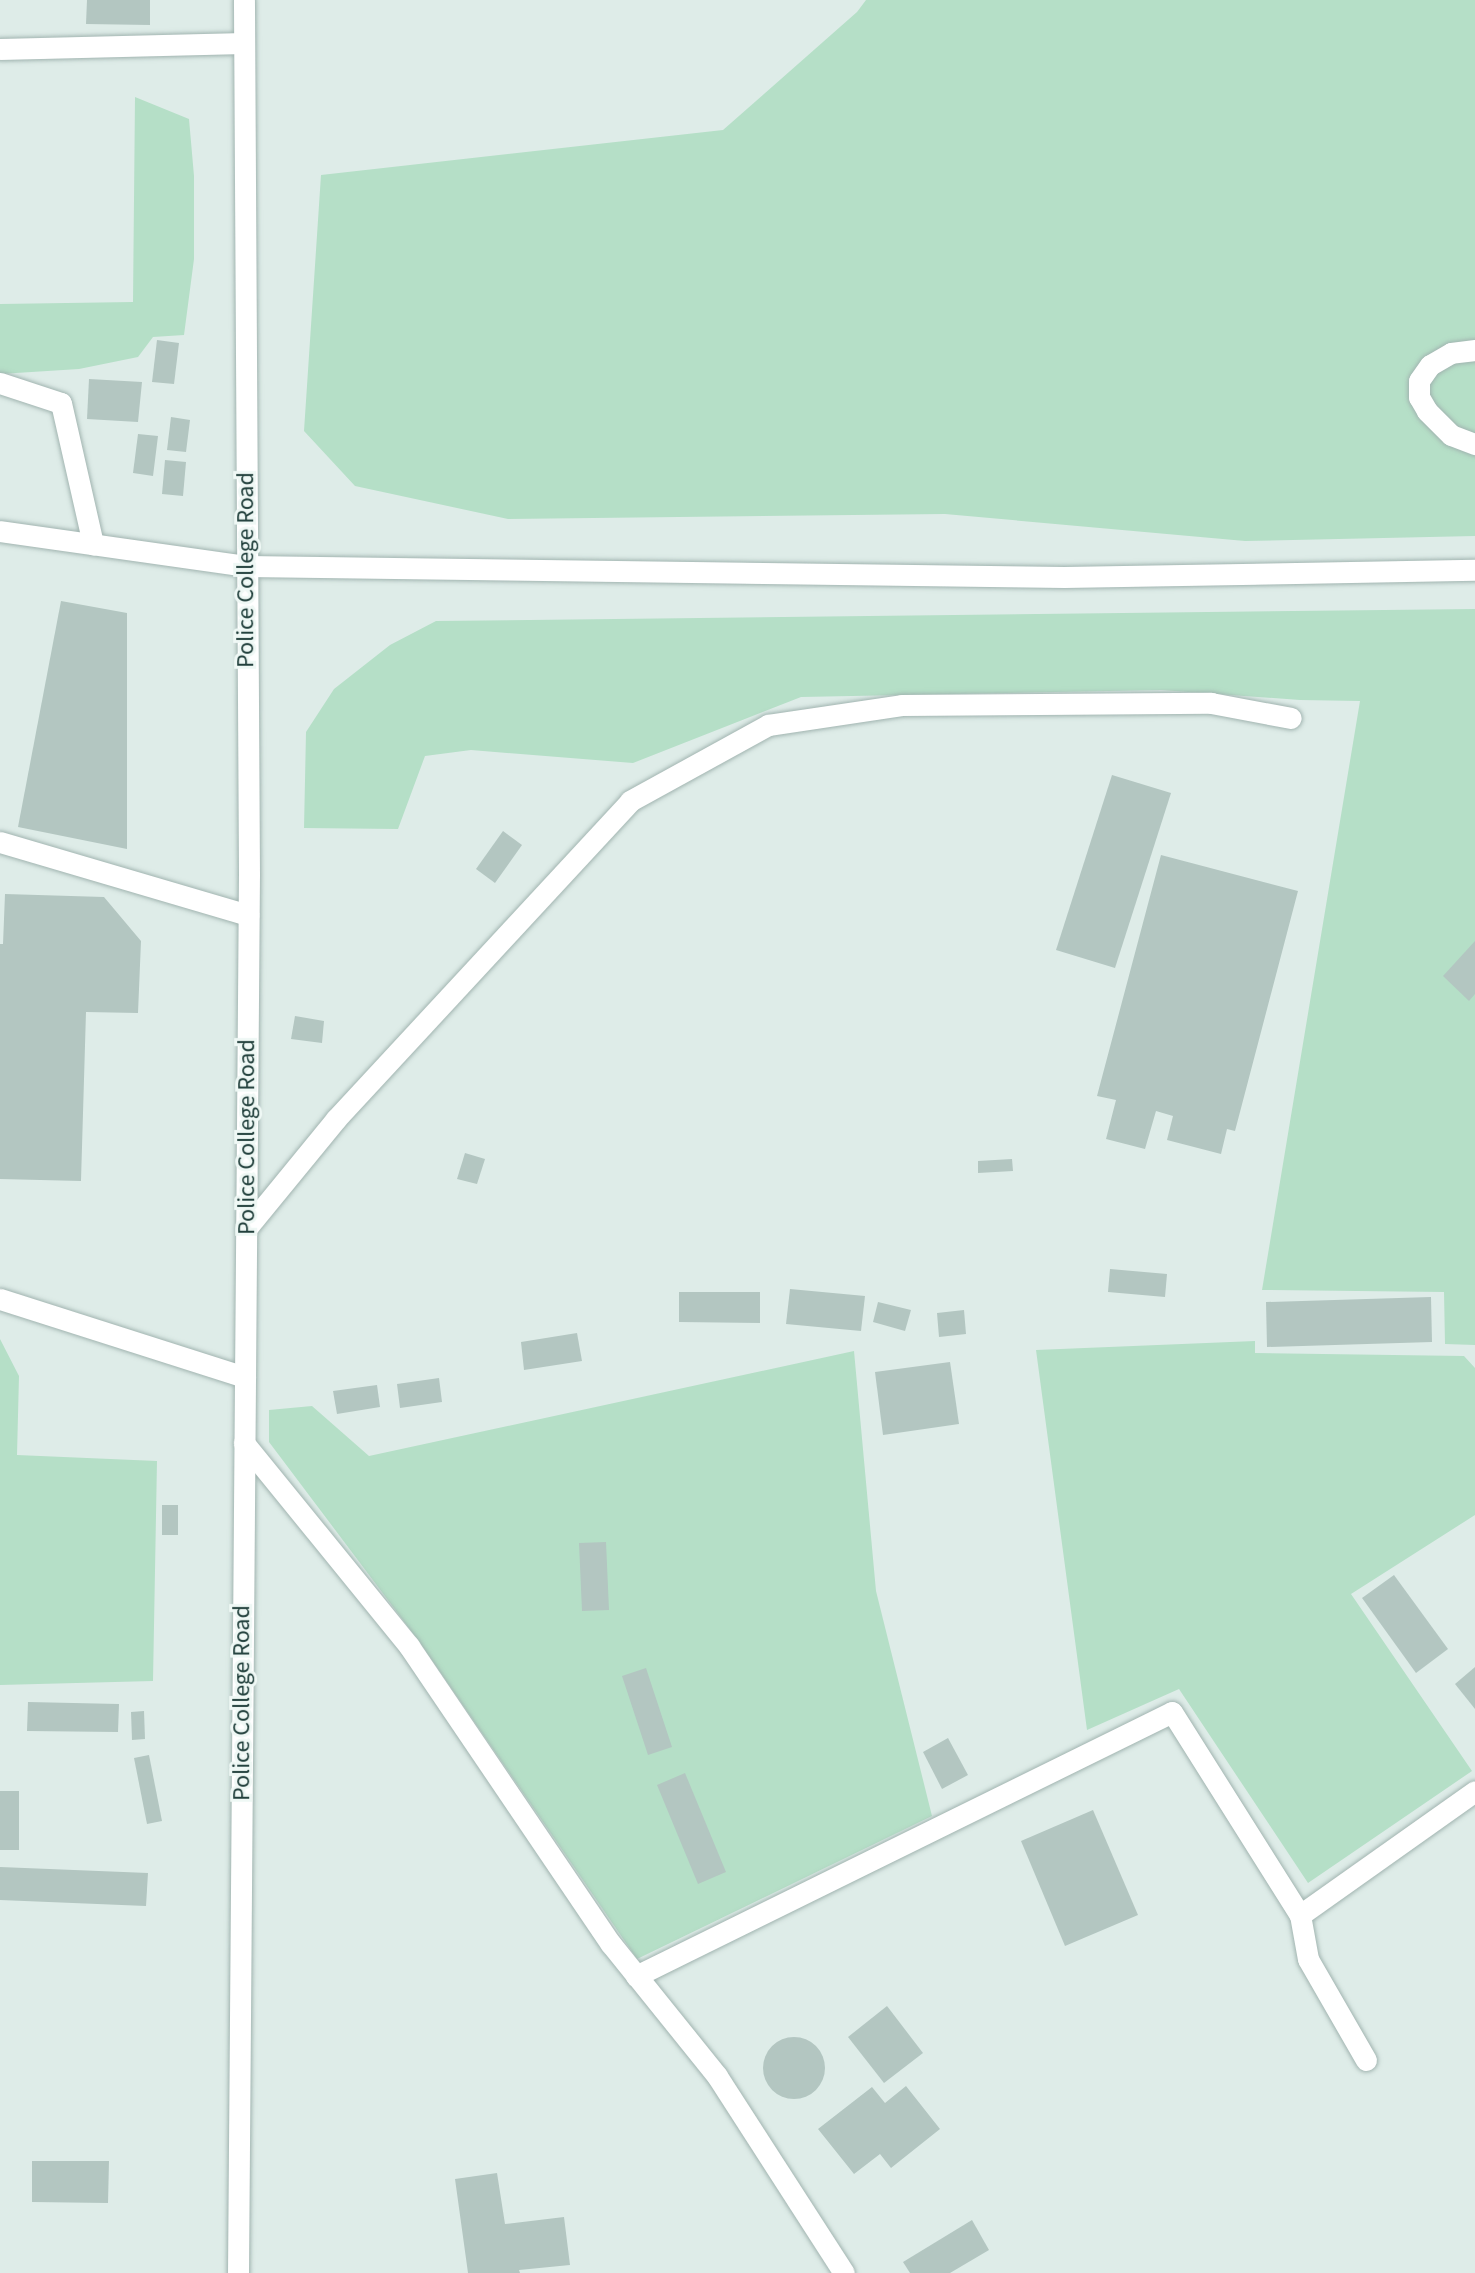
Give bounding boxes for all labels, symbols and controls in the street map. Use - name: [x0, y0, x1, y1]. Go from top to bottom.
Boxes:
- street label: Police College Road: [232, 472, 260, 668]
- street label: Police College Road: [233, 1039, 261, 1235]
- street label: Police College Road: [228, 1605, 256, 1801]

